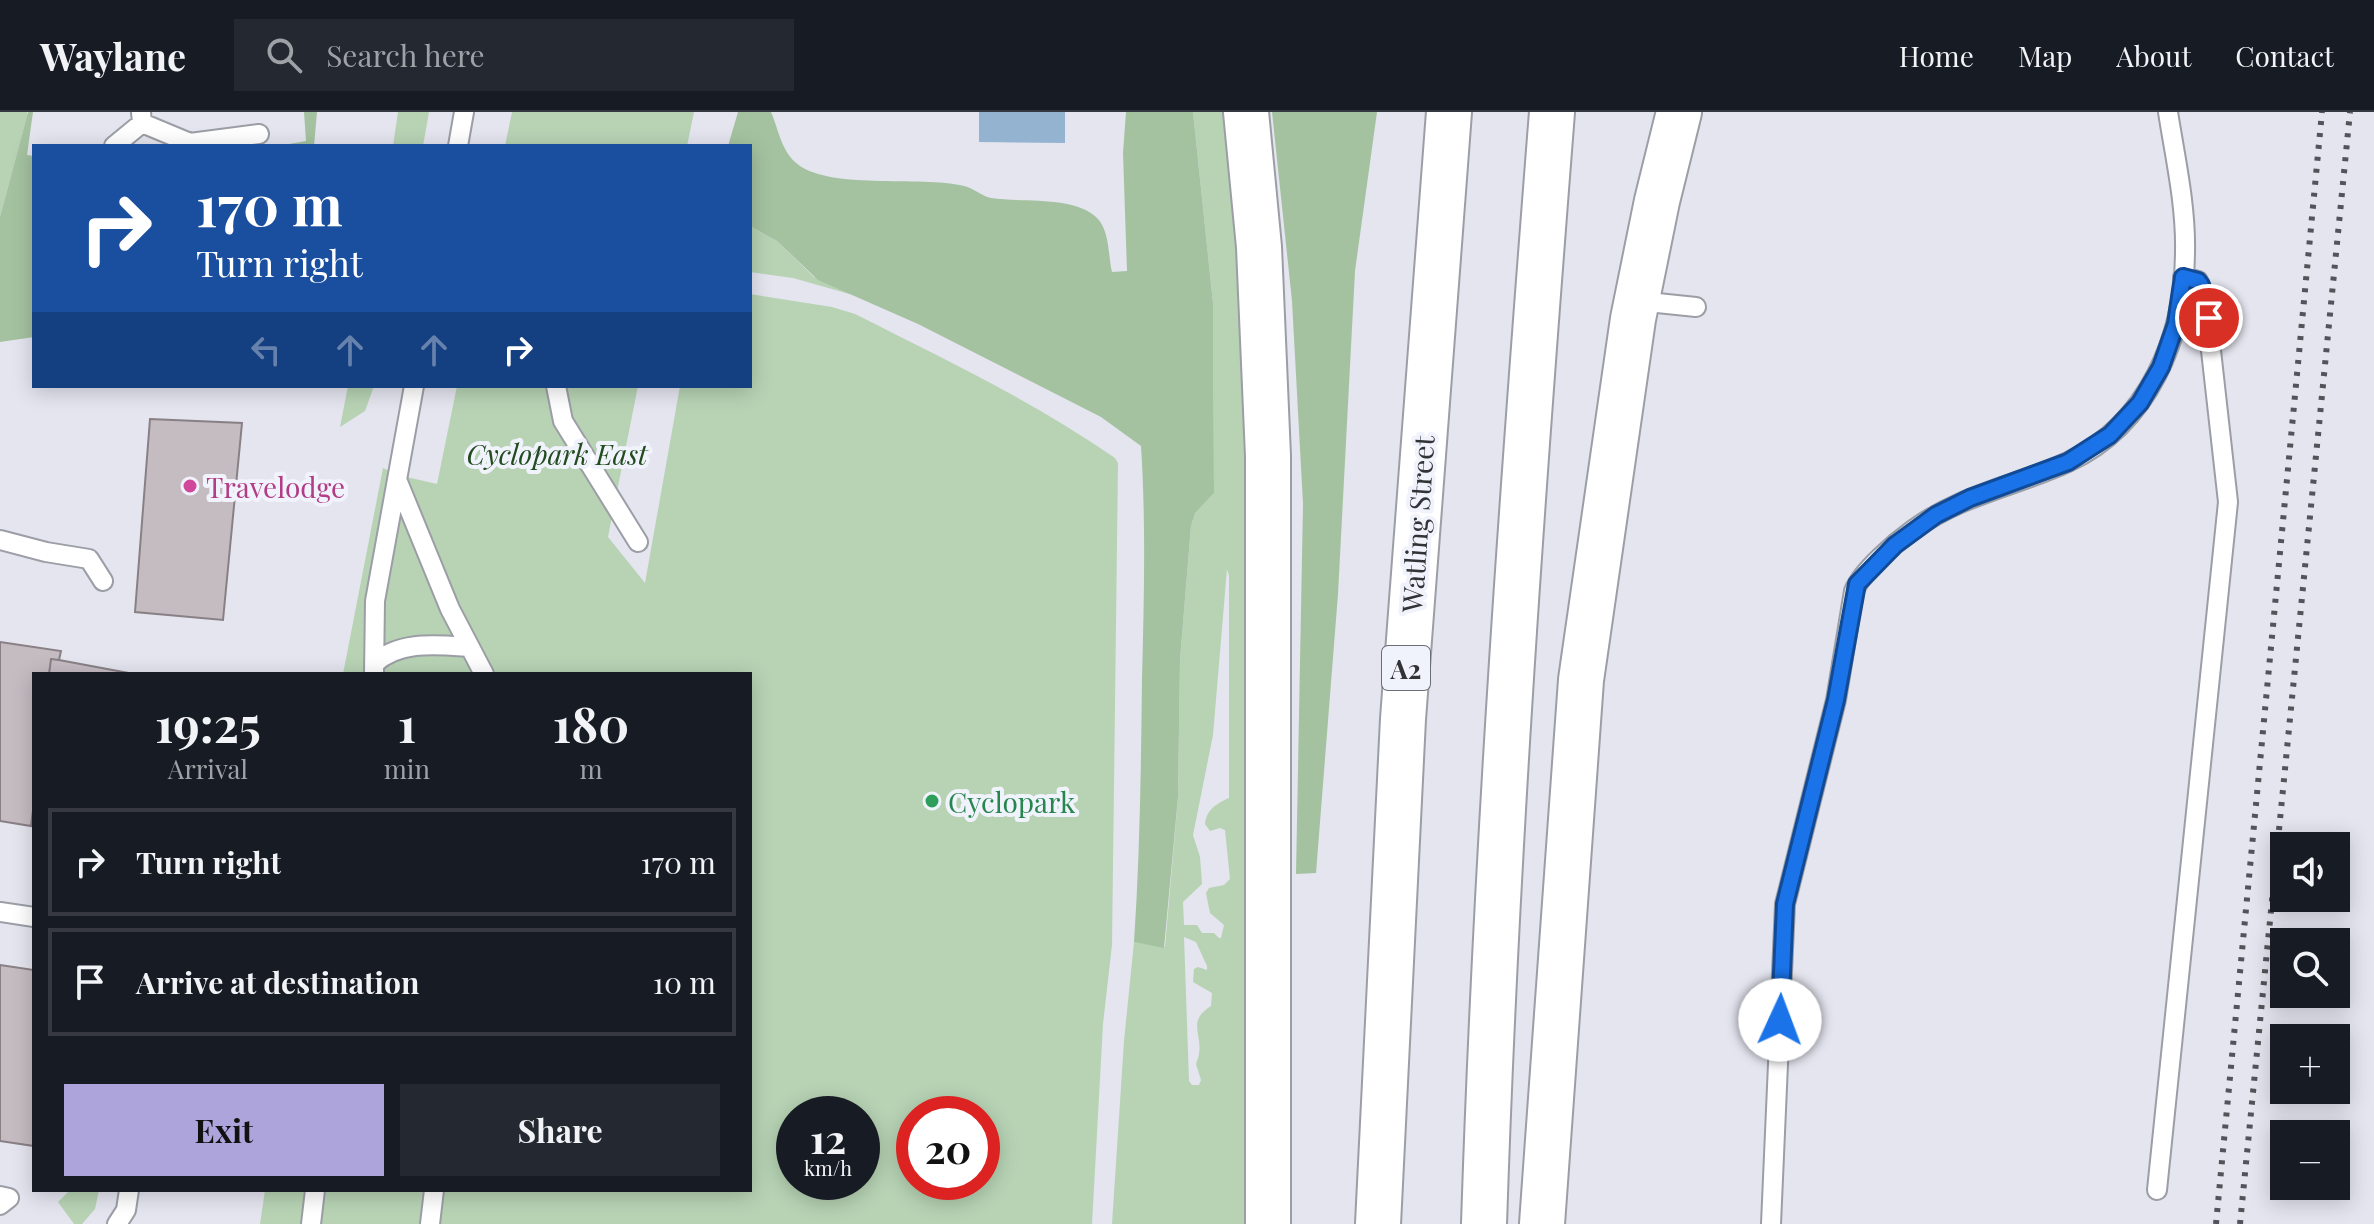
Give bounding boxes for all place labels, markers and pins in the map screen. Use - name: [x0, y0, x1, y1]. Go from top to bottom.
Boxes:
- pin: [2175, 284, 2243, 352]
- place label: Travelodge: [206, 468, 345, 505]
- marker: Travelodge: [181, 477, 199, 495]
- place label: Cyclopark: [948, 783, 1076, 820]
- marker: Cyclopark: [923, 792, 941, 810]

